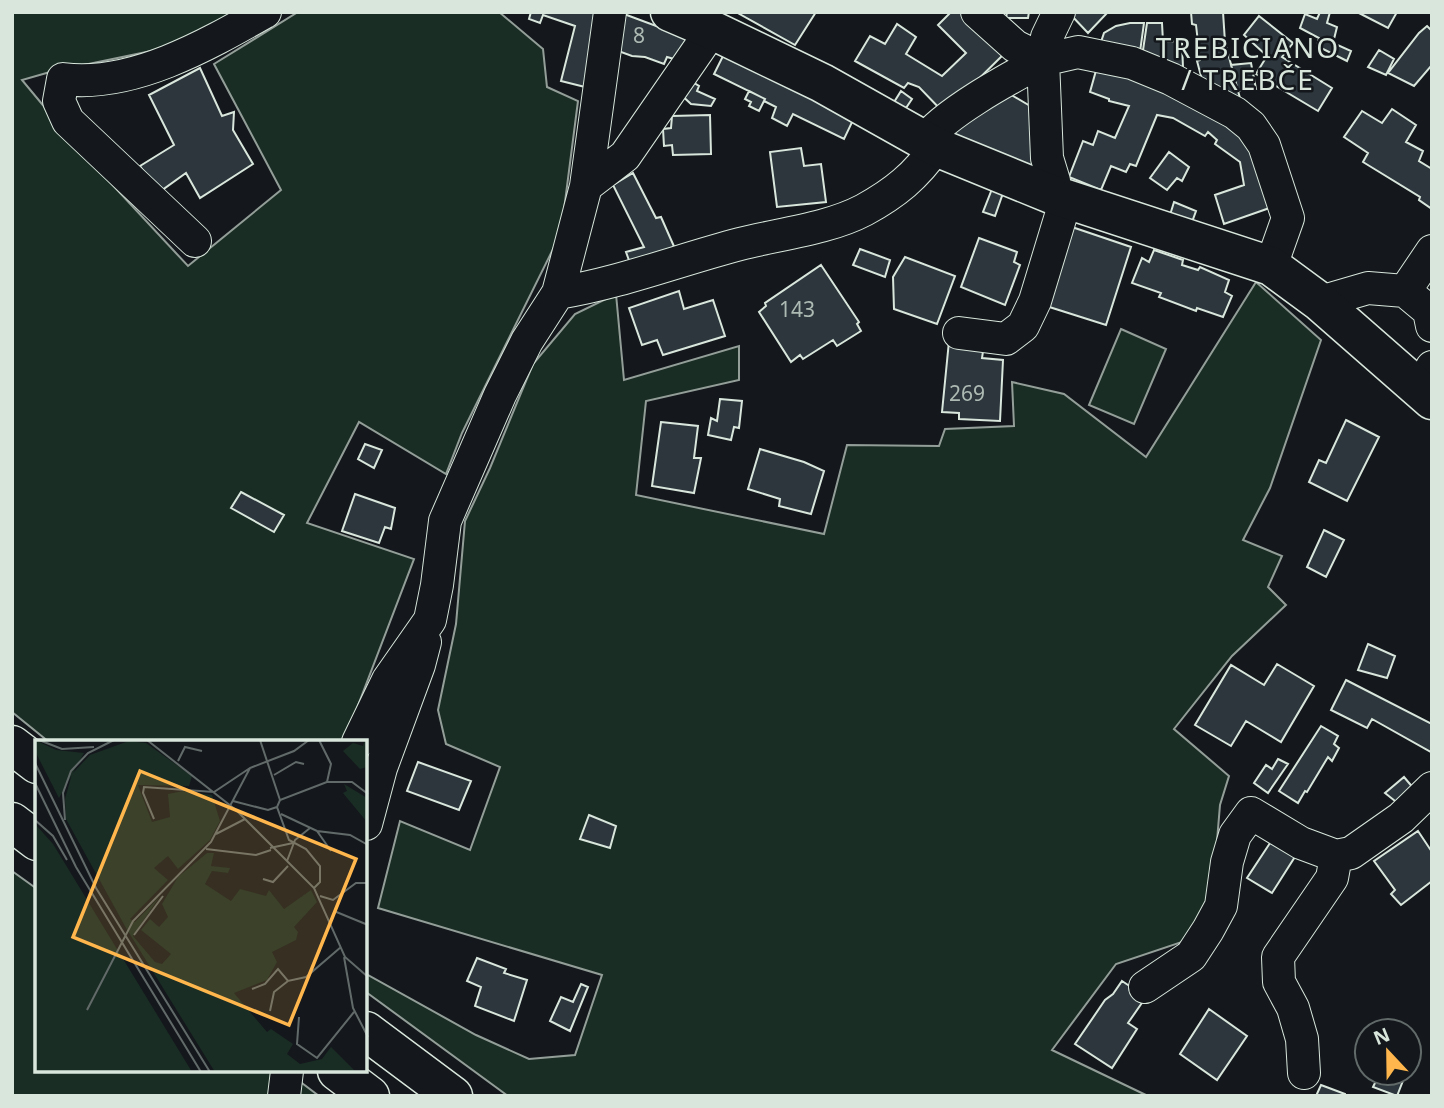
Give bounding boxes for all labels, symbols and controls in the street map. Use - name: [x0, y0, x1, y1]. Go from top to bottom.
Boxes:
- house number: 8: [633, 21, 645, 49]
- district label: TREBICIANO / TREBČE: [1156, 28, 1340, 98]
- house number: 143: [779, 295, 815, 323]
- house number: 269: [949, 379, 985, 407]
- inset map: [35, 740, 368, 1073]
- north arrow: [1353, 1017, 1423, 1087]
- text: N: [1370, 1021, 1394, 1051]

